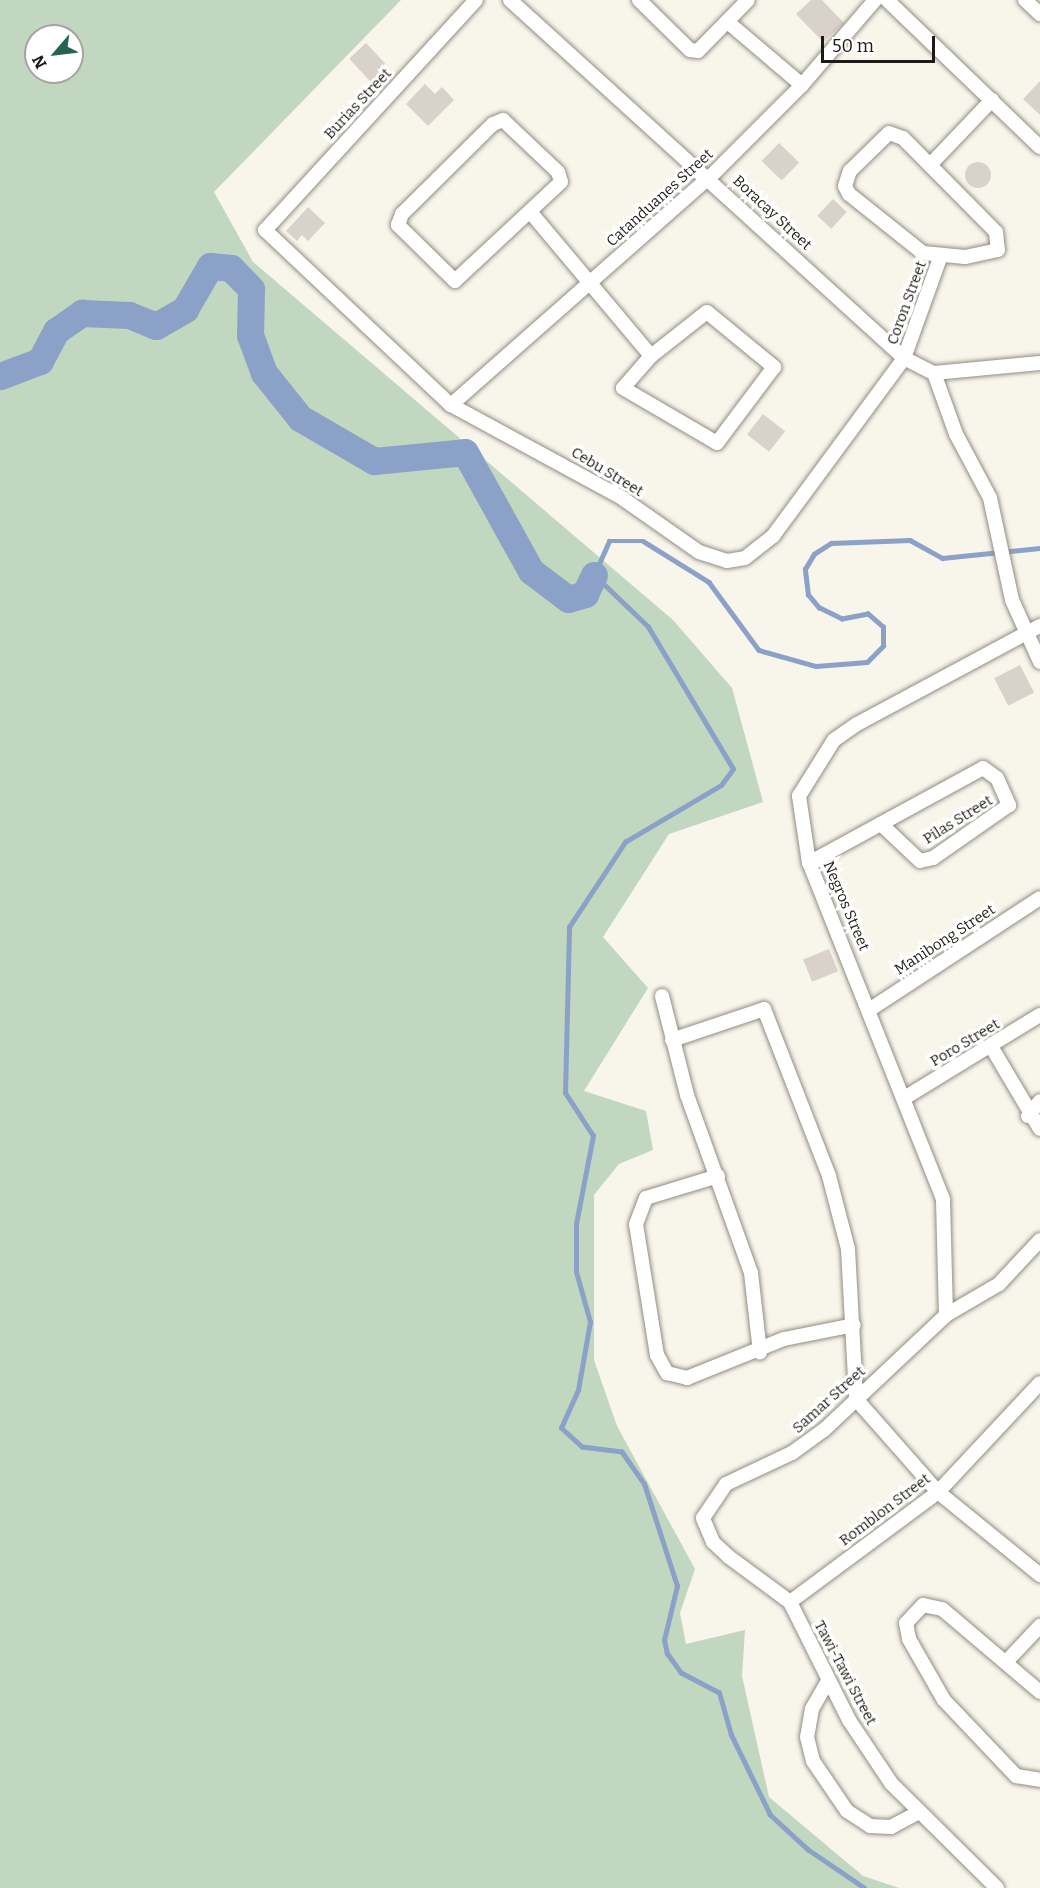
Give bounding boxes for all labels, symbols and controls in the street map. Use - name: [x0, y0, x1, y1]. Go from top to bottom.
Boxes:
- north arrow: [24, 24, 84, 84]
- scale bar: [824, 24, 938, 62]
- text: 50 m: [832, 35, 874, 57]
- text: N: [28, 52, 51, 72]
- street label: Burias Street: [321, 65, 395, 143]
- street label: Catanduanes Street: [603, 145, 717, 251]
- street label: Boracay Street: [729, 172, 815, 254]
- street label: Coron Street: [884, 259, 930, 347]
- street label: Cebu Street: [568, 443, 646, 501]
- street label: Pilas Street: [920, 792, 996, 848]
- street label: Negros Street: [819, 859, 873, 953]
- street label: Manibong Street: [892, 901, 998, 979]
- street label: Poro Street: [927, 1015, 1003, 1071]
- street label: Samar Street: [789, 1363, 869, 1437]
- street label: Romblon Street: [836, 1470, 934, 1550]
- street label: Tawi-Tawi Street: [810, 1618, 880, 1728]

